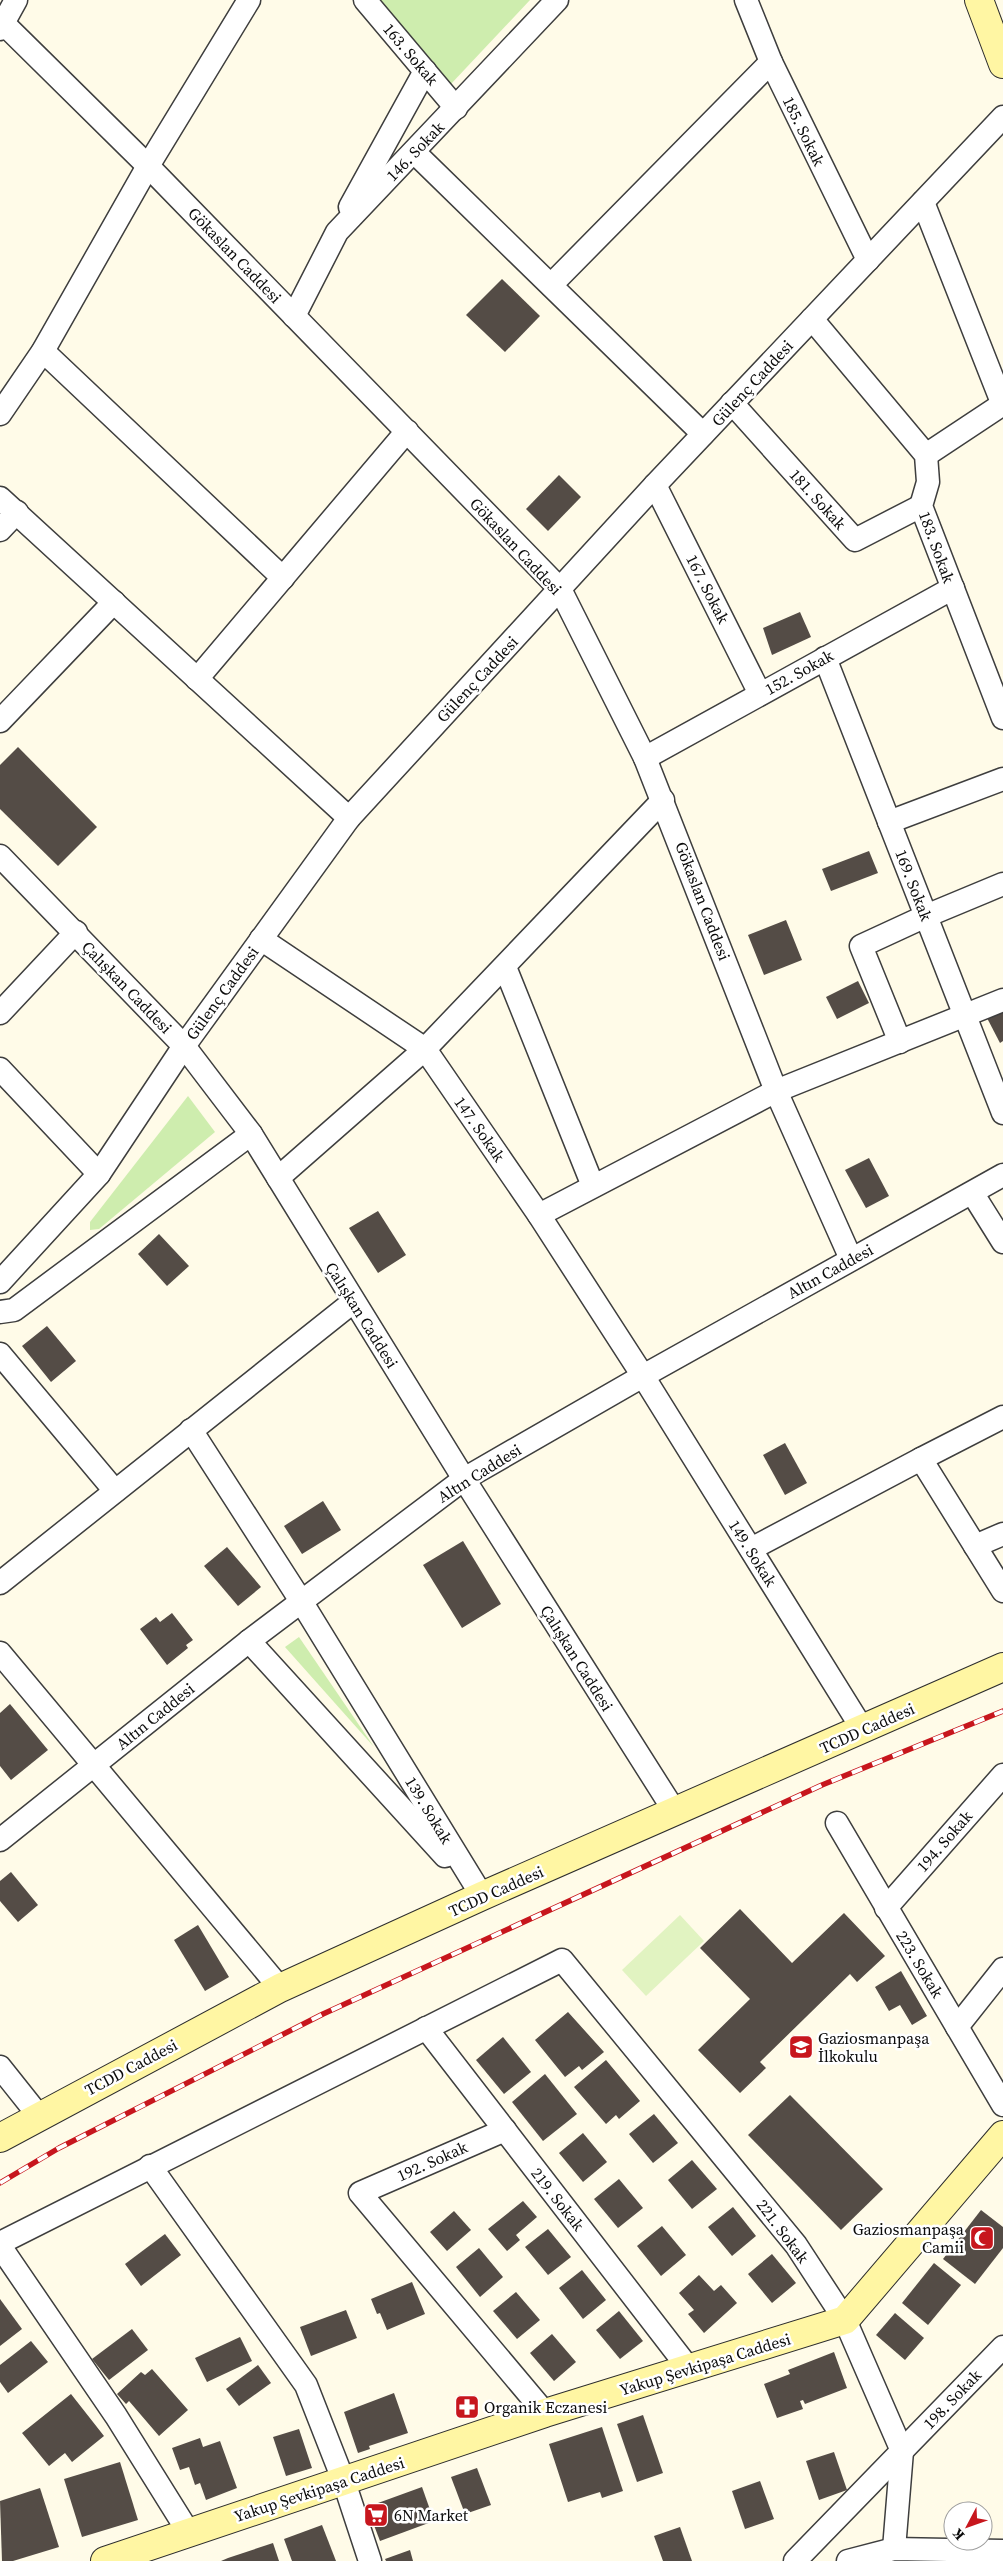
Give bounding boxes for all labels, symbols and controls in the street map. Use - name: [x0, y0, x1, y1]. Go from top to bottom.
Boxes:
- street label: 163. Sokak: [378, 18, 444, 90]
- street label: 185. Sokak: [778, 92, 830, 170]
- street label: 146. Sokak: [381, 116, 449, 186]
- street label: Gökaslan Caddesi: [183, 202, 287, 308]
- street label: Gülenç Caddesi: [706, 335, 798, 431]
- street label: 181. Sokak: [785, 464, 851, 534]
- street label: Gökaslan Caddesi: [465, 493, 567, 600]
- street label: 183. Sokak: [914, 508, 960, 586]
- street label: 167. Sokak: [681, 551, 735, 628]
- street label: Gülenç Caddesi: [431, 631, 523, 727]
- street label: 152. Sokak: [761, 644, 837, 700]
- street label: Gökaslan Caddesi: [670, 838, 736, 964]
- street label: 169. Sokak: [890, 846, 938, 924]
- street label: Çalışkan Caddesi: [77, 936, 177, 1038]
- street label: Gülenç Caddesi: [181, 942, 264, 1044]
- street label: 147. Sokak: [449, 1092, 511, 1166]
- street label: Altın Caddesi: [783, 1238, 877, 1304]
- street label: Çalışkan Caddesi: [321, 1258, 404, 1372]
- street label: Altın Caddesi: [433, 1438, 525, 1508]
- street label: 149. Sokak: [724, 1515, 782, 1591]
- street label: Çalışkan Caddesi: [536, 1601, 619, 1715]
- street label: Altın Caddesi: [111, 1677, 199, 1754]
- street label: TCDD Caddesi: [816, 1697, 918, 1759]
- street label: 139. Sokak: [400, 1772, 458, 1848]
- street label: 194. Sokak: [911, 1805, 977, 1877]
- street label: TCDD Caddesi: [445, 1860, 547, 1922]
- street label: 223. Sokak: [891, 1926, 949, 2002]
- place label: Gaziosmanpaşa İlkokulu: [818, 2027, 930, 2067]
- street label: TCDD Caddesi: [81, 2033, 181, 2101]
- school or university icon: Gaziosmanpaşa İlkokulu: [788, 2034, 814, 2060]
- street label: 192. Sokak: [393, 2136, 471, 2186]
- street label: 219. Sokak: [526, 2163, 590, 2236]
- street label: 221. Sokak: [752, 2194, 814, 2268]
- place label: Gaziosmanpaşa Camii: [853, 2218, 965, 2258]
- mosque icon: Gaziosmanpaşa Camii: [969, 2225, 995, 2251]
- street label: Yakup Şevkipaşa Caddesi: [617, 2327, 793, 2401]
- street label: 198. Sokak: [918, 2364, 986, 2434]
- pharmacy icon: Organik Eczanesi: [454, 2394, 480, 2420]
- place label: Organik Eczanesi: [484, 2396, 608, 2418]
- street label: Yakup Şevkipaşa Caddesi: [231, 2451, 407, 2527]
- north arrow: [943, 2501, 993, 2551]
- supermarket icon: 6N Market: [363, 2502, 389, 2528]
- place label: 6N Market: [394, 2504, 469, 2526]
- text: K: [947, 2524, 969, 2545]

